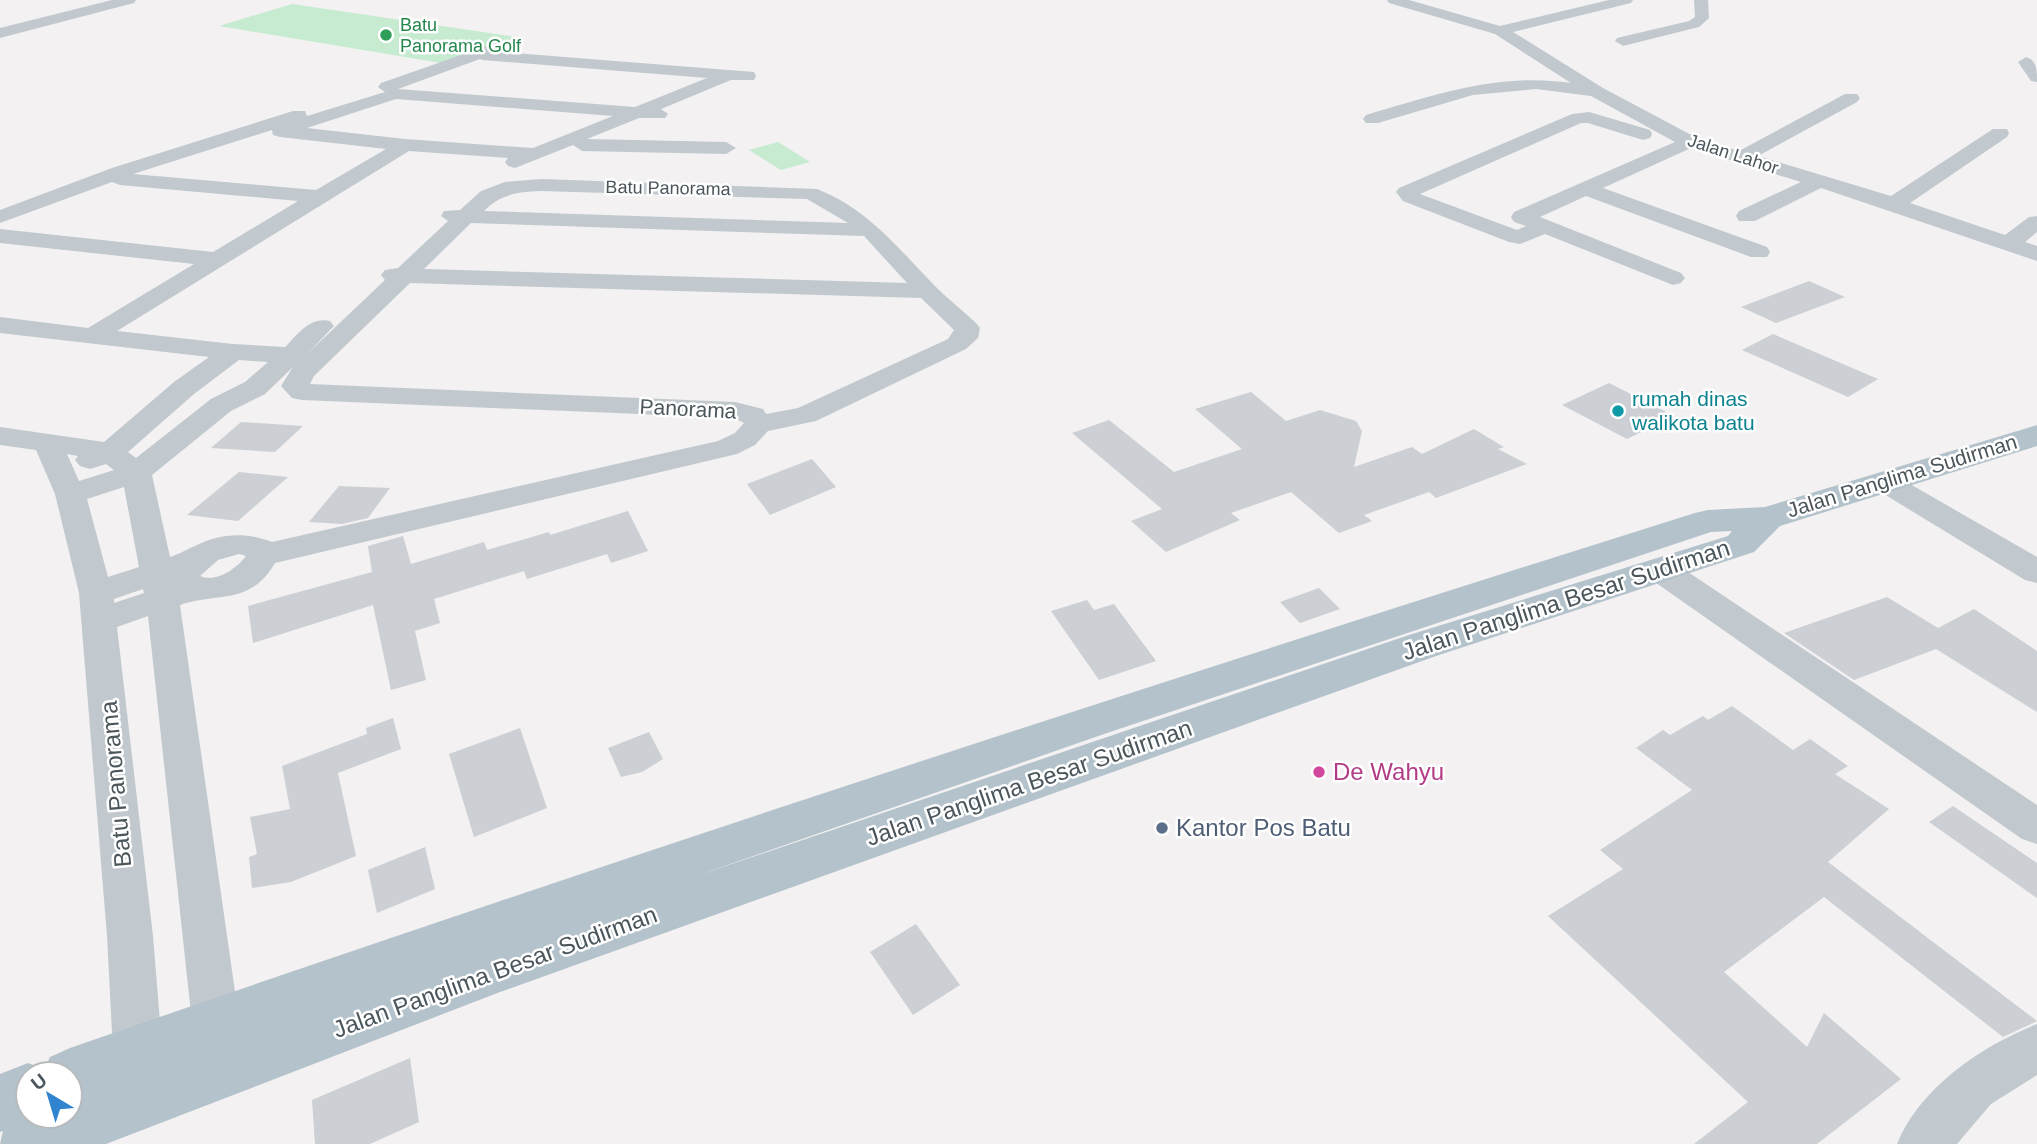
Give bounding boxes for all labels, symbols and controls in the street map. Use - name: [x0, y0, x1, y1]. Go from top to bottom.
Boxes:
- place label: Batu Panorama Golf: [400, 15, 522, 56]
- marker: Batu Panorama Golf: [378, 27, 394, 43]
- street label: Jalan Lahor: [1685, 130, 1781, 178]
- street label: Batu Panorama: [605, 177, 732, 199]
- place label: rumah dinas walikota batu: [1631, 387, 1755, 434]
- street label: Panorama: [639, 394, 737, 423]
- marker: rumah dinas walikota batu: [1610, 403, 1626, 419]
- street label: Jalan Panglima Sudirman: [1784, 430, 2020, 522]
- street label: Jalan Panglima Besar Sudirman: [1399, 534, 1733, 665]
- street label: Batu Panorama: [95, 699, 136, 868]
- street label: Jalan Panglima Besar Sudirman: [862, 714, 1195, 851]
- place label: De Wahyu: [1333, 758, 1444, 785]
- marker: De Wahyu: [1311, 764, 1327, 780]
- place label: Kantor Pos Batu: [1176, 814, 1351, 841]
- marker: Kantor Pos Batu: [1154, 820, 1170, 836]
- street label: Jalan Panglima Besar Sudirman: [329, 900, 661, 1043]
- north arrow: [14, 1060, 84, 1130]
- text: U: [27, 1069, 51, 1094]

